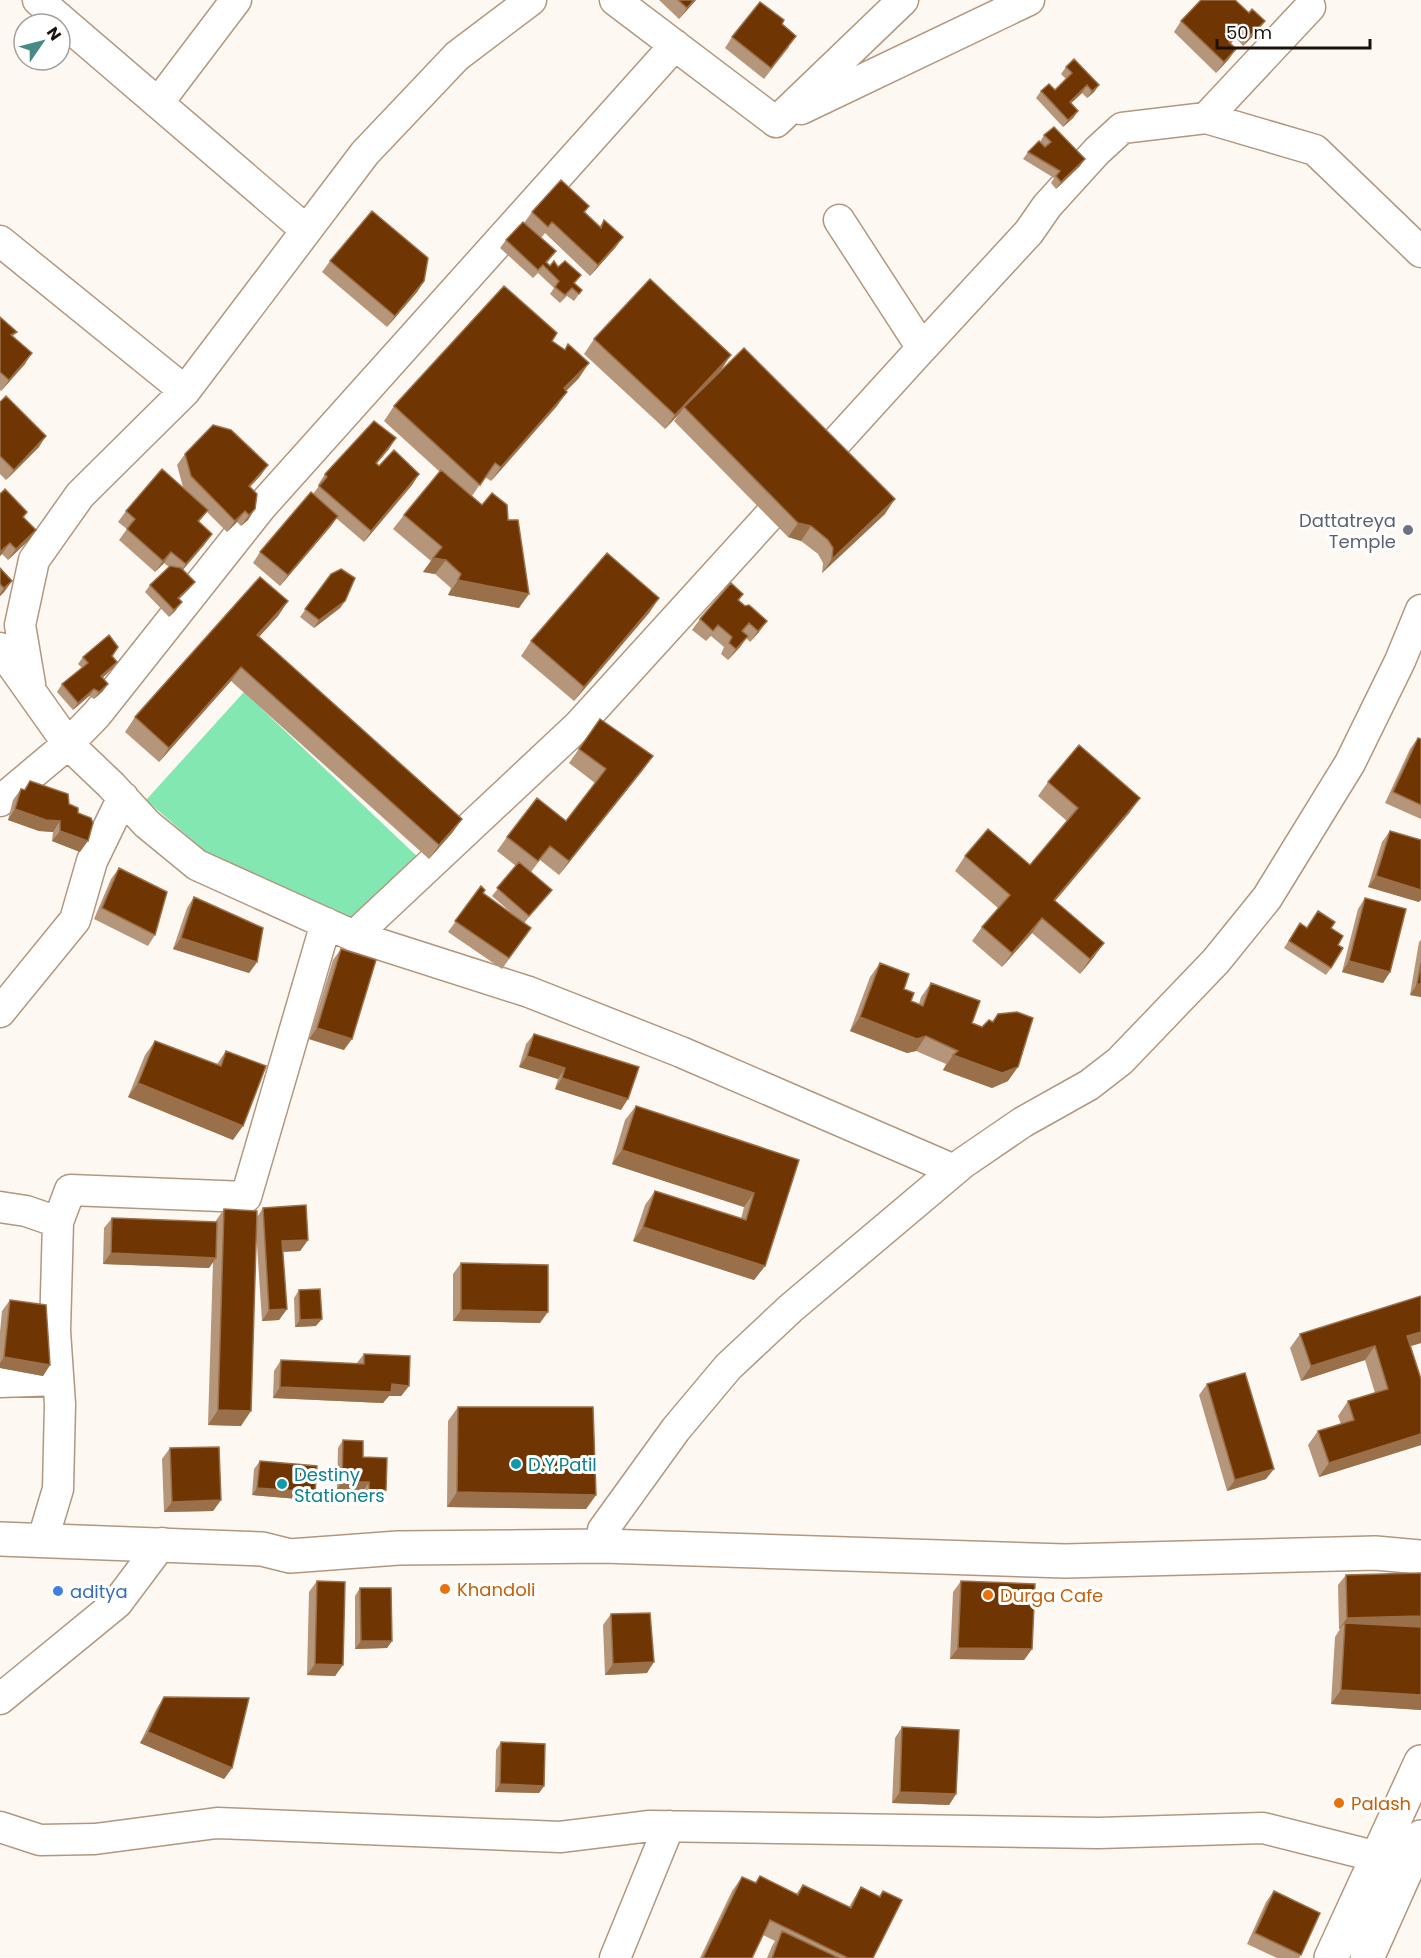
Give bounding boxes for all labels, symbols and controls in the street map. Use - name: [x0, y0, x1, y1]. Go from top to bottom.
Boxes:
- north arrow: [12, 12, 72, 72]
- scale bar: [1217, 12, 1370, 50]
- text: 50 m: [1226, 20, 1272, 45]
- text: N: [41, 22, 67, 45]
- place label: Dattatreya Temple: [1299, 508, 1396, 554]
- marker: Dattatreya Temple: [1401, 523, 1415, 537]
- place label: D.Y.Patil: [528, 1452, 597, 1477]
- marker: D.Y.Patil: [509, 1457, 523, 1471]
- place label: Destiny Stationers: [294, 1462, 385, 1508]
- marker: Destiny Stationers: [275, 1477, 289, 1491]
- place label: Khandoli: [457, 1577, 536, 1602]
- place label: aditya: [70, 1579, 128, 1604]
- marker: Khandoli: [438, 1582, 452, 1596]
- place label: Durga Cafe: [1000, 1583, 1103, 1608]
- marker: aditya: [51, 1584, 65, 1598]
- marker: Durga Cafe: [981, 1588, 995, 1602]
- place label: Palash: [1351, 1791, 1411, 1816]
- marker: Palash: [1332, 1796, 1346, 1810]

